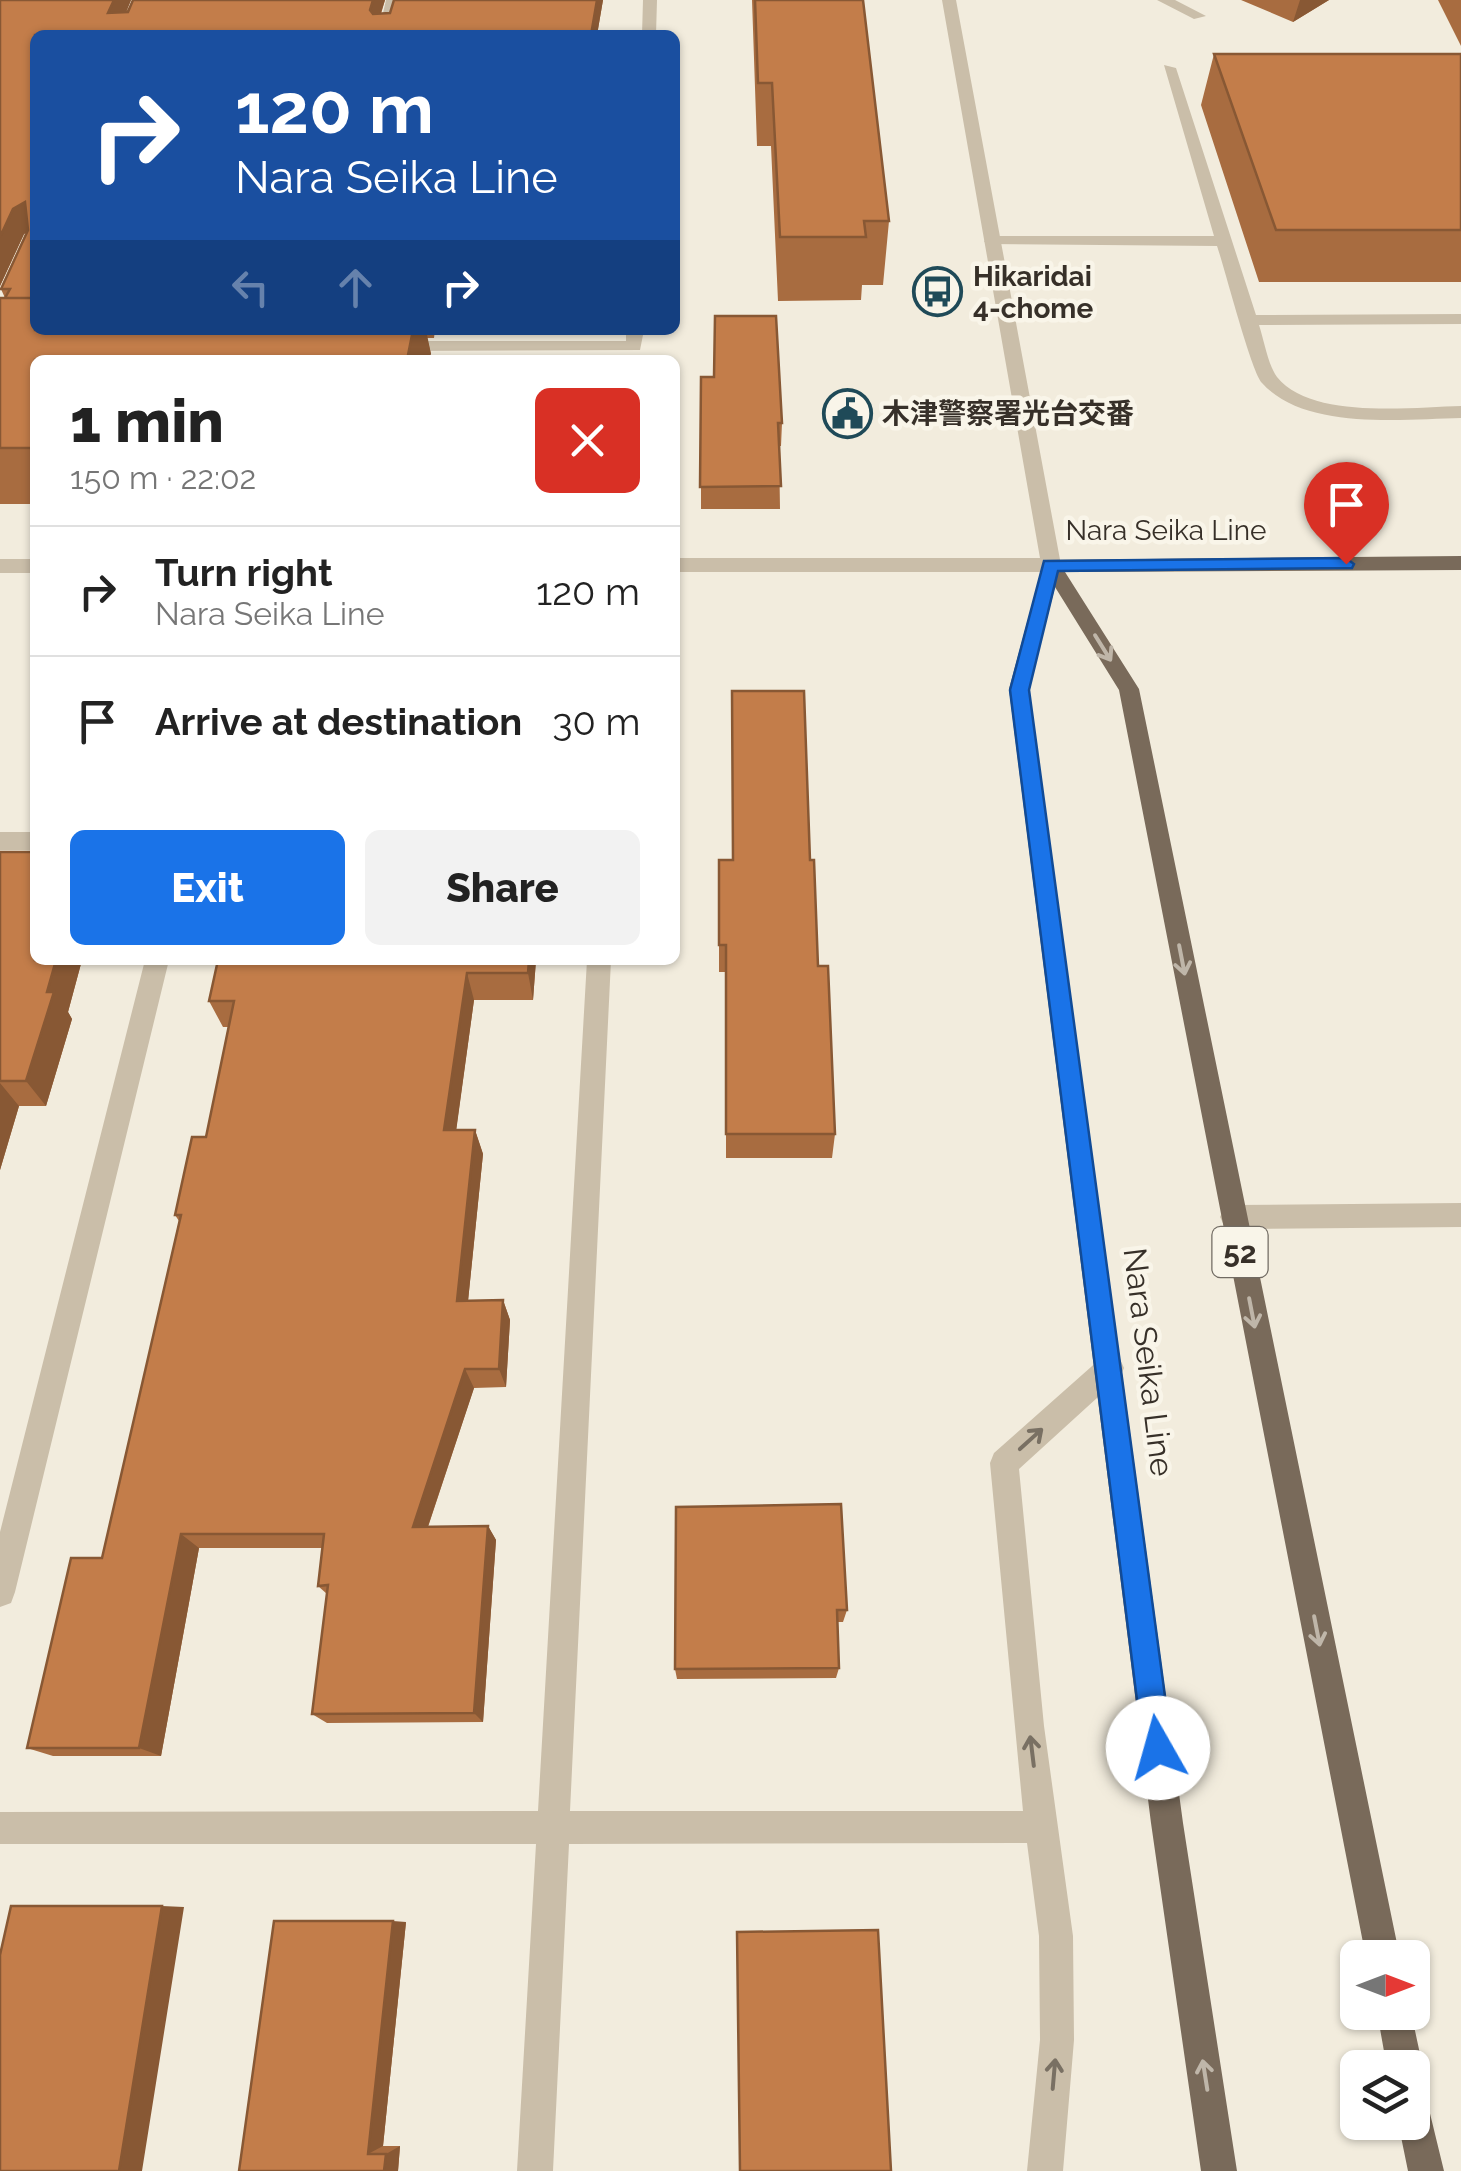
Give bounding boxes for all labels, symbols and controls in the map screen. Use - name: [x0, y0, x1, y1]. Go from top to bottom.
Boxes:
- text: 120 m: [235, 67, 434, 149]
- icon: right: [70, 70, 200, 200]
- text: Nara Seika Line: [235, 151, 558, 204]
- icon: left: [223, 260, 278, 315]
- icon: ahead: [328, 260, 383, 315]
- icon: right: [433, 260, 488, 315]
- place label: Hikaridai 4-chome: [973, 260, 1093, 325]
- bus stop icon: Hikaridai 4-chome: [912, 266, 964, 318]
- text: 1 min: [70, 386, 224, 456]
- public building icon: 木津警察署光台交番: [821, 387, 873, 439]
- button: close: [535, 388, 640, 493]
- place label: 木津警察署光台交番: [882, 397, 1134, 430]
- text: 150 m · 22:02: [70, 459, 256, 496]
- pin: [1304, 462, 1389, 565]
- icon: arrive: [1319, 477, 1374, 532]
- street label: Nara Seika Line: [1066, 514, 1266, 547]
- text: Turn right: [155, 550, 332, 595]
- icon: right: [70, 564, 125, 619]
- text: 120 m: [536, 569, 640, 614]
- text: Nara Seika Line: [155, 595, 385, 632]
- one-way arrow: [1092, 633, 1113, 661]
- icon: arrive: [70, 694, 125, 749]
- text: Arrive at destination: [155, 699, 522, 744]
- text: 30 m: [552, 699, 640, 744]
- button: Exit: [70, 830, 345, 945]
- button: Share: [365, 830, 640, 945]
- one-way arrow: [1174, 943, 1193, 975]
- road number: 52: [1212, 1227, 1268, 1277]
- street label: Nara Seika Line: [1117, 1246, 1181, 1478]
- one-way arrow: [1244, 1296, 1263, 1328]
- one-way arrow: [1018, 1428, 1043, 1451]
- one-way arrow: [1308, 1615, 1327, 1647]
- position arrow: [1106, 1696, 1210, 1800]
- one-way arrow: [1022, 1735, 1040, 1767]
- north arrow: [1340, 1940, 1430, 2030]
- map controls: [1340, 1940, 1430, 2140]
- button: layers: [1340, 2050, 1430, 2140]
- one-way arrow: [1045, 2058, 1064, 2091]
- one-way arrow: [1195, 2059, 1213, 2091]

